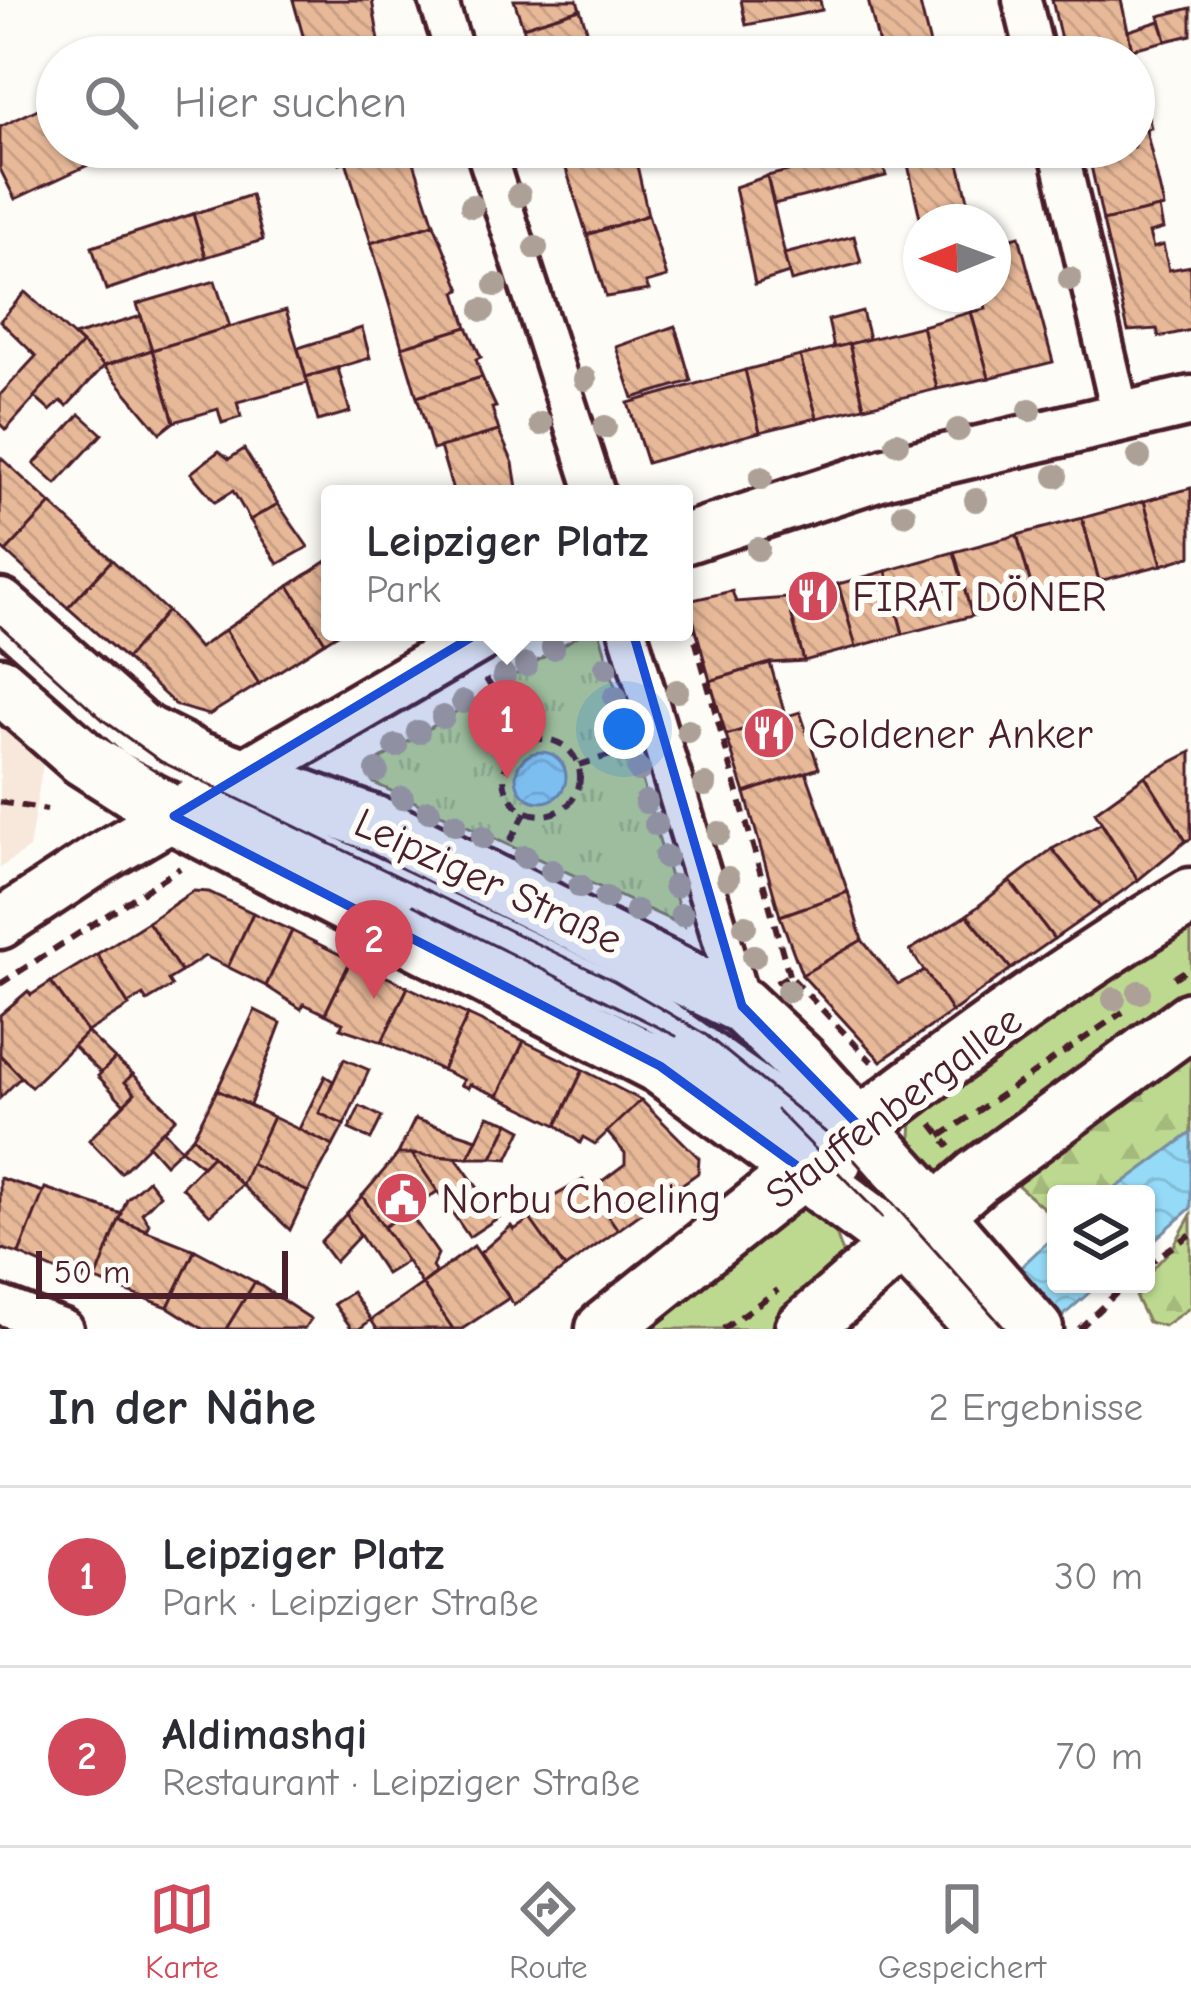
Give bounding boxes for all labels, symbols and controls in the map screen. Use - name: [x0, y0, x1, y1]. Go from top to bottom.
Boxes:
- search box: [36, 36, 1155, 168]
- icon: search: [78, 69, 144, 135]
- text: Hier suchen: [174, 76, 407, 128]
- north arrow: [903, 204, 1011, 312]
- popup: [321, 485, 693, 641]
- text: Leipziger Platz: [366, 515, 648, 567]
- text: Park: [366, 567, 441, 612]
- restaurant icon: FIRAT DÖNER: [785, 568, 841, 624]
- place label: FIRAT DÖNER: [852, 573, 1106, 622]
- pin: 1: [468, 680, 546, 779]
- your location: [594, 699, 654, 759]
- restaurant icon: Goldener Anker: [741, 705, 797, 761]
- place label: Goldener Anker: [808, 710, 1093, 759]
- street label: Leipziger Straße: [347, 798, 630, 965]
- pin: 2: [335, 900, 413, 999]
- street label: Stauffenbergallee: [756, 995, 1031, 1219]
- public building icon: Norbu Choeling: [374, 1170, 430, 1226]
- place label: Norbu Choeling: [441, 1175, 721, 1224]
- map controls: [1047, 1185, 1155, 1293]
- button: layers: [1047, 1185, 1155, 1293]
- scale bar: [36, 1245, 288, 1298]
- text: 50 m: [54, 1253, 130, 1291]
- text: In der Nähe: [48, 1378, 316, 1437]
- text: 2 Ergebnisse: [928, 1385, 1143, 1430]
- text: Leipziger Platz: [162, 1528, 444, 1580]
- text: 1: [79, 1554, 95, 1599]
- text: 30 m: [1054, 1554, 1143, 1599]
- text: Park · Leipziger Straße: [162, 1580, 539, 1625]
- text: Aldimashqi: [162, 1708, 367, 1760]
- text: 2: [77, 1734, 97, 1779]
- text: 70 m: [1056, 1734, 1143, 1779]
- text: Restaurant · Leipziger Straße: [162, 1760, 640, 1805]
- tab: Karte: [145, 1876, 219, 1986]
- tab: Route: [509, 1876, 588, 1986]
- tab: Gespeichert: [878, 1876, 1046, 1986]

